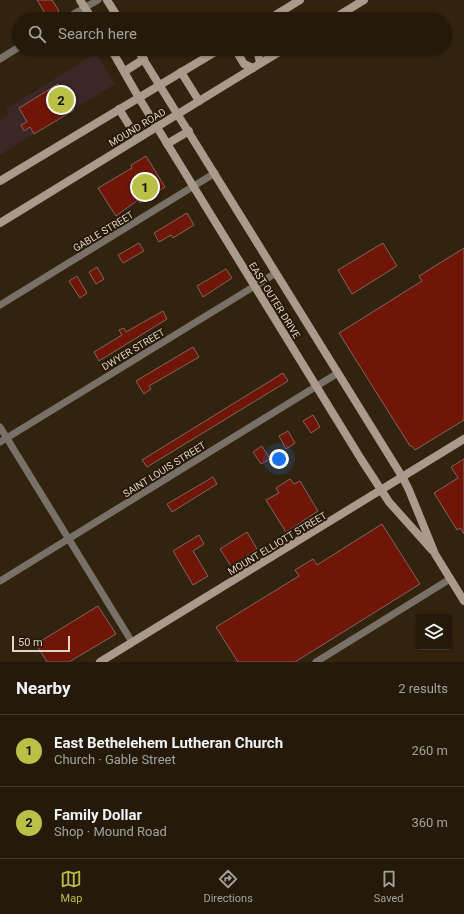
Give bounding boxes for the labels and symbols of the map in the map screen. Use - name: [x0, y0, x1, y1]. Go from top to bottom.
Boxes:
- pin: 2: [48, 85, 74, 115]
- street label: MOUND ROAD: [107, 106, 168, 149]
- pin: 1: [132, 172, 158, 202]
- street label: GABLE STREET: [71, 209, 136, 254]
- street label: EAST OUTER DRIVE: [247, 260, 303, 341]
- street label: DWYER STREET: [100, 326, 167, 372]
- street label: SAINT LOUIS STREET: [121, 439, 208, 499]
- your location: [269, 449, 289, 469]
- street label: MOUNT ELLIOTT STREET: [226, 510, 329, 577]
- scale bar: [12, 634, 70, 653]

